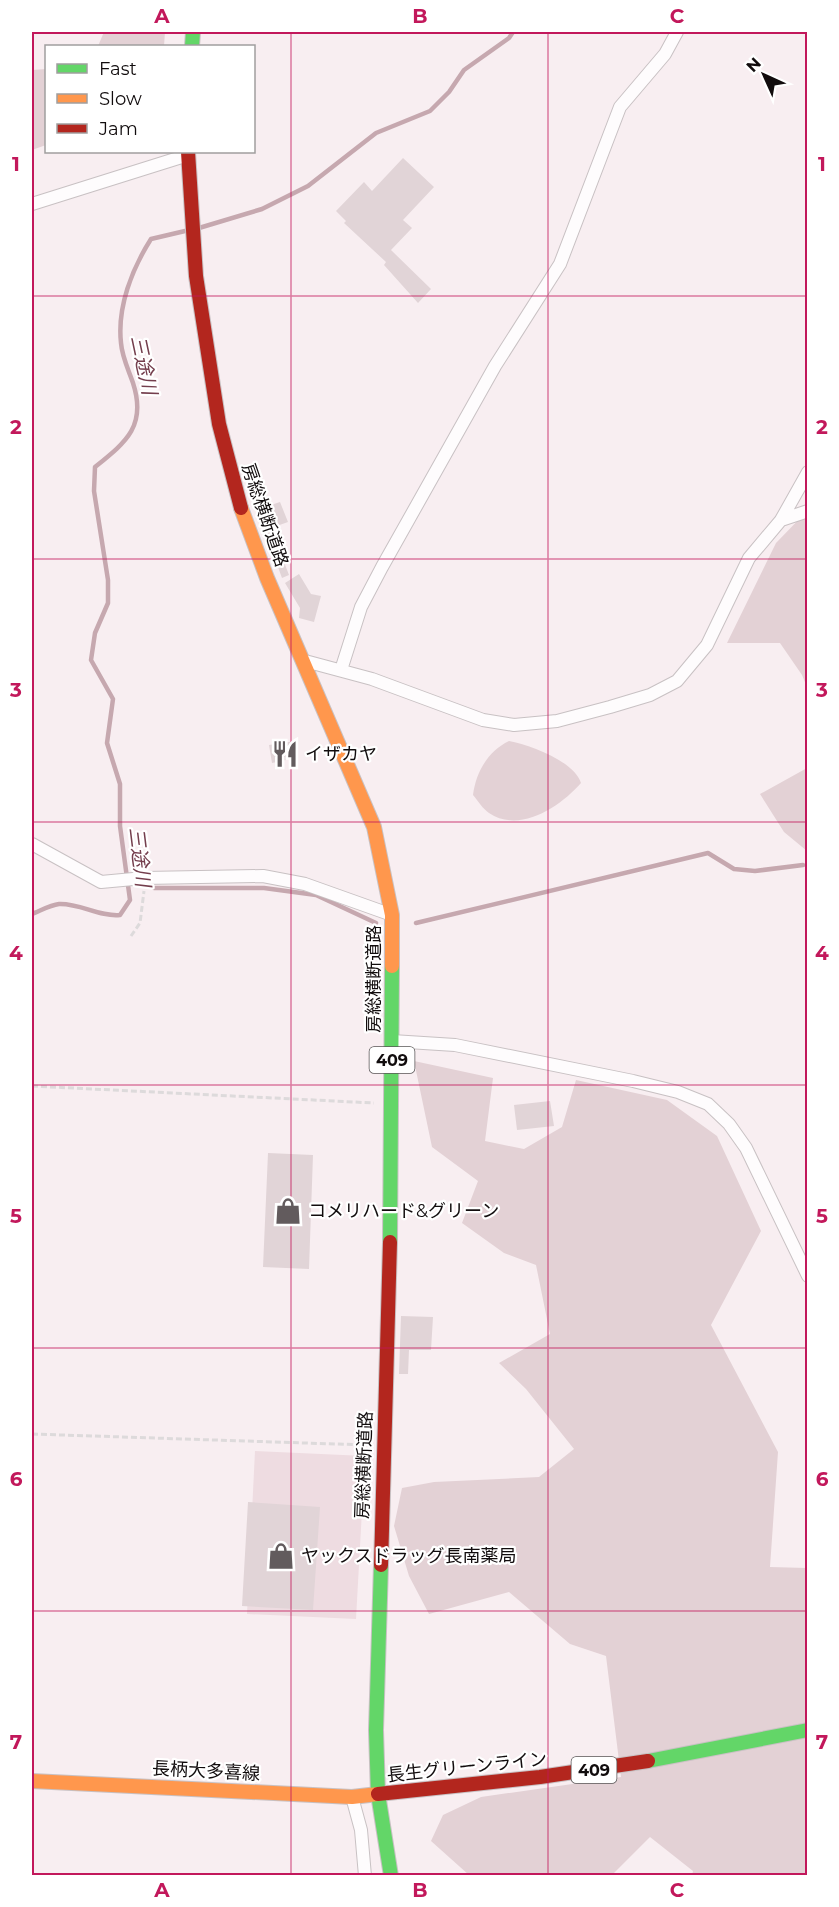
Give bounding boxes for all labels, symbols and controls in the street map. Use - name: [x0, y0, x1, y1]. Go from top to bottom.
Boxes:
- text: A: [153, 4, 170, 28]
- text: B: [412, 4, 428, 28]
- text: C: [670, 4, 685, 28]
- legend: [45, 45, 255, 153]
- north arrow: [734, 45, 794, 105]
- text: N: [742, 53, 765, 76]
- text: Fast: [99, 58, 137, 80]
- text: Slow: [99, 88, 142, 110]
- text: Jam: [98, 118, 138, 140]
- text: 1: [12, 152, 20, 176]
- text: 1: [818, 152, 826, 176]
- water label: 三途川: [126, 333, 162, 399]
- text: 2: [10, 415, 22, 439]
- text: 2: [816, 415, 828, 439]
- street label: 房総横断道路: [237, 460, 293, 570]
- text: 3: [9, 678, 22, 702]
- text: 3: [815, 678, 828, 702]
- restaurant icon: イザカヤ: [270, 739, 300, 769]
- place label: イザカヤ: [305, 743, 377, 765]
- water label: 三途川: [124, 826, 156, 890]
- street label: 房総横断道路: [363, 925, 385, 1033]
- text: 4: [9, 941, 23, 965]
- text: 4: [815, 941, 829, 965]
- road number: 409: [370, 1047, 414, 1073]
- shop icon: コメリハード&グリーン: [273, 1196, 303, 1226]
- place label: コメリハード&グリーン: [308, 1200, 499, 1222]
- text: 5: [10, 1204, 22, 1228]
- text: 5: [816, 1204, 828, 1228]
- street label: 房総横断道路: [351, 1411, 377, 1519]
- text: 6: [10, 1467, 23, 1491]
- text: 6: [816, 1467, 829, 1491]
- shop icon: ヤックスドラッグ長南薬局: [266, 1541, 296, 1571]
- place label: ヤックスドラッグ長南薬局: [301, 1545, 516, 1567]
- text: 7: [10, 1730, 22, 1754]
- text: 7: [816, 1730, 828, 1754]
- street label: 長生グリーンライン: [386, 1748, 548, 1786]
- street label: 長柄大多喜線: [151, 1757, 261, 1785]
- road number: 409: [572, 1757, 616, 1783]
- text: A: [153, 1878, 170, 1902]
- text: B: [412, 1878, 428, 1902]
- text: C: [670, 1878, 685, 1902]

